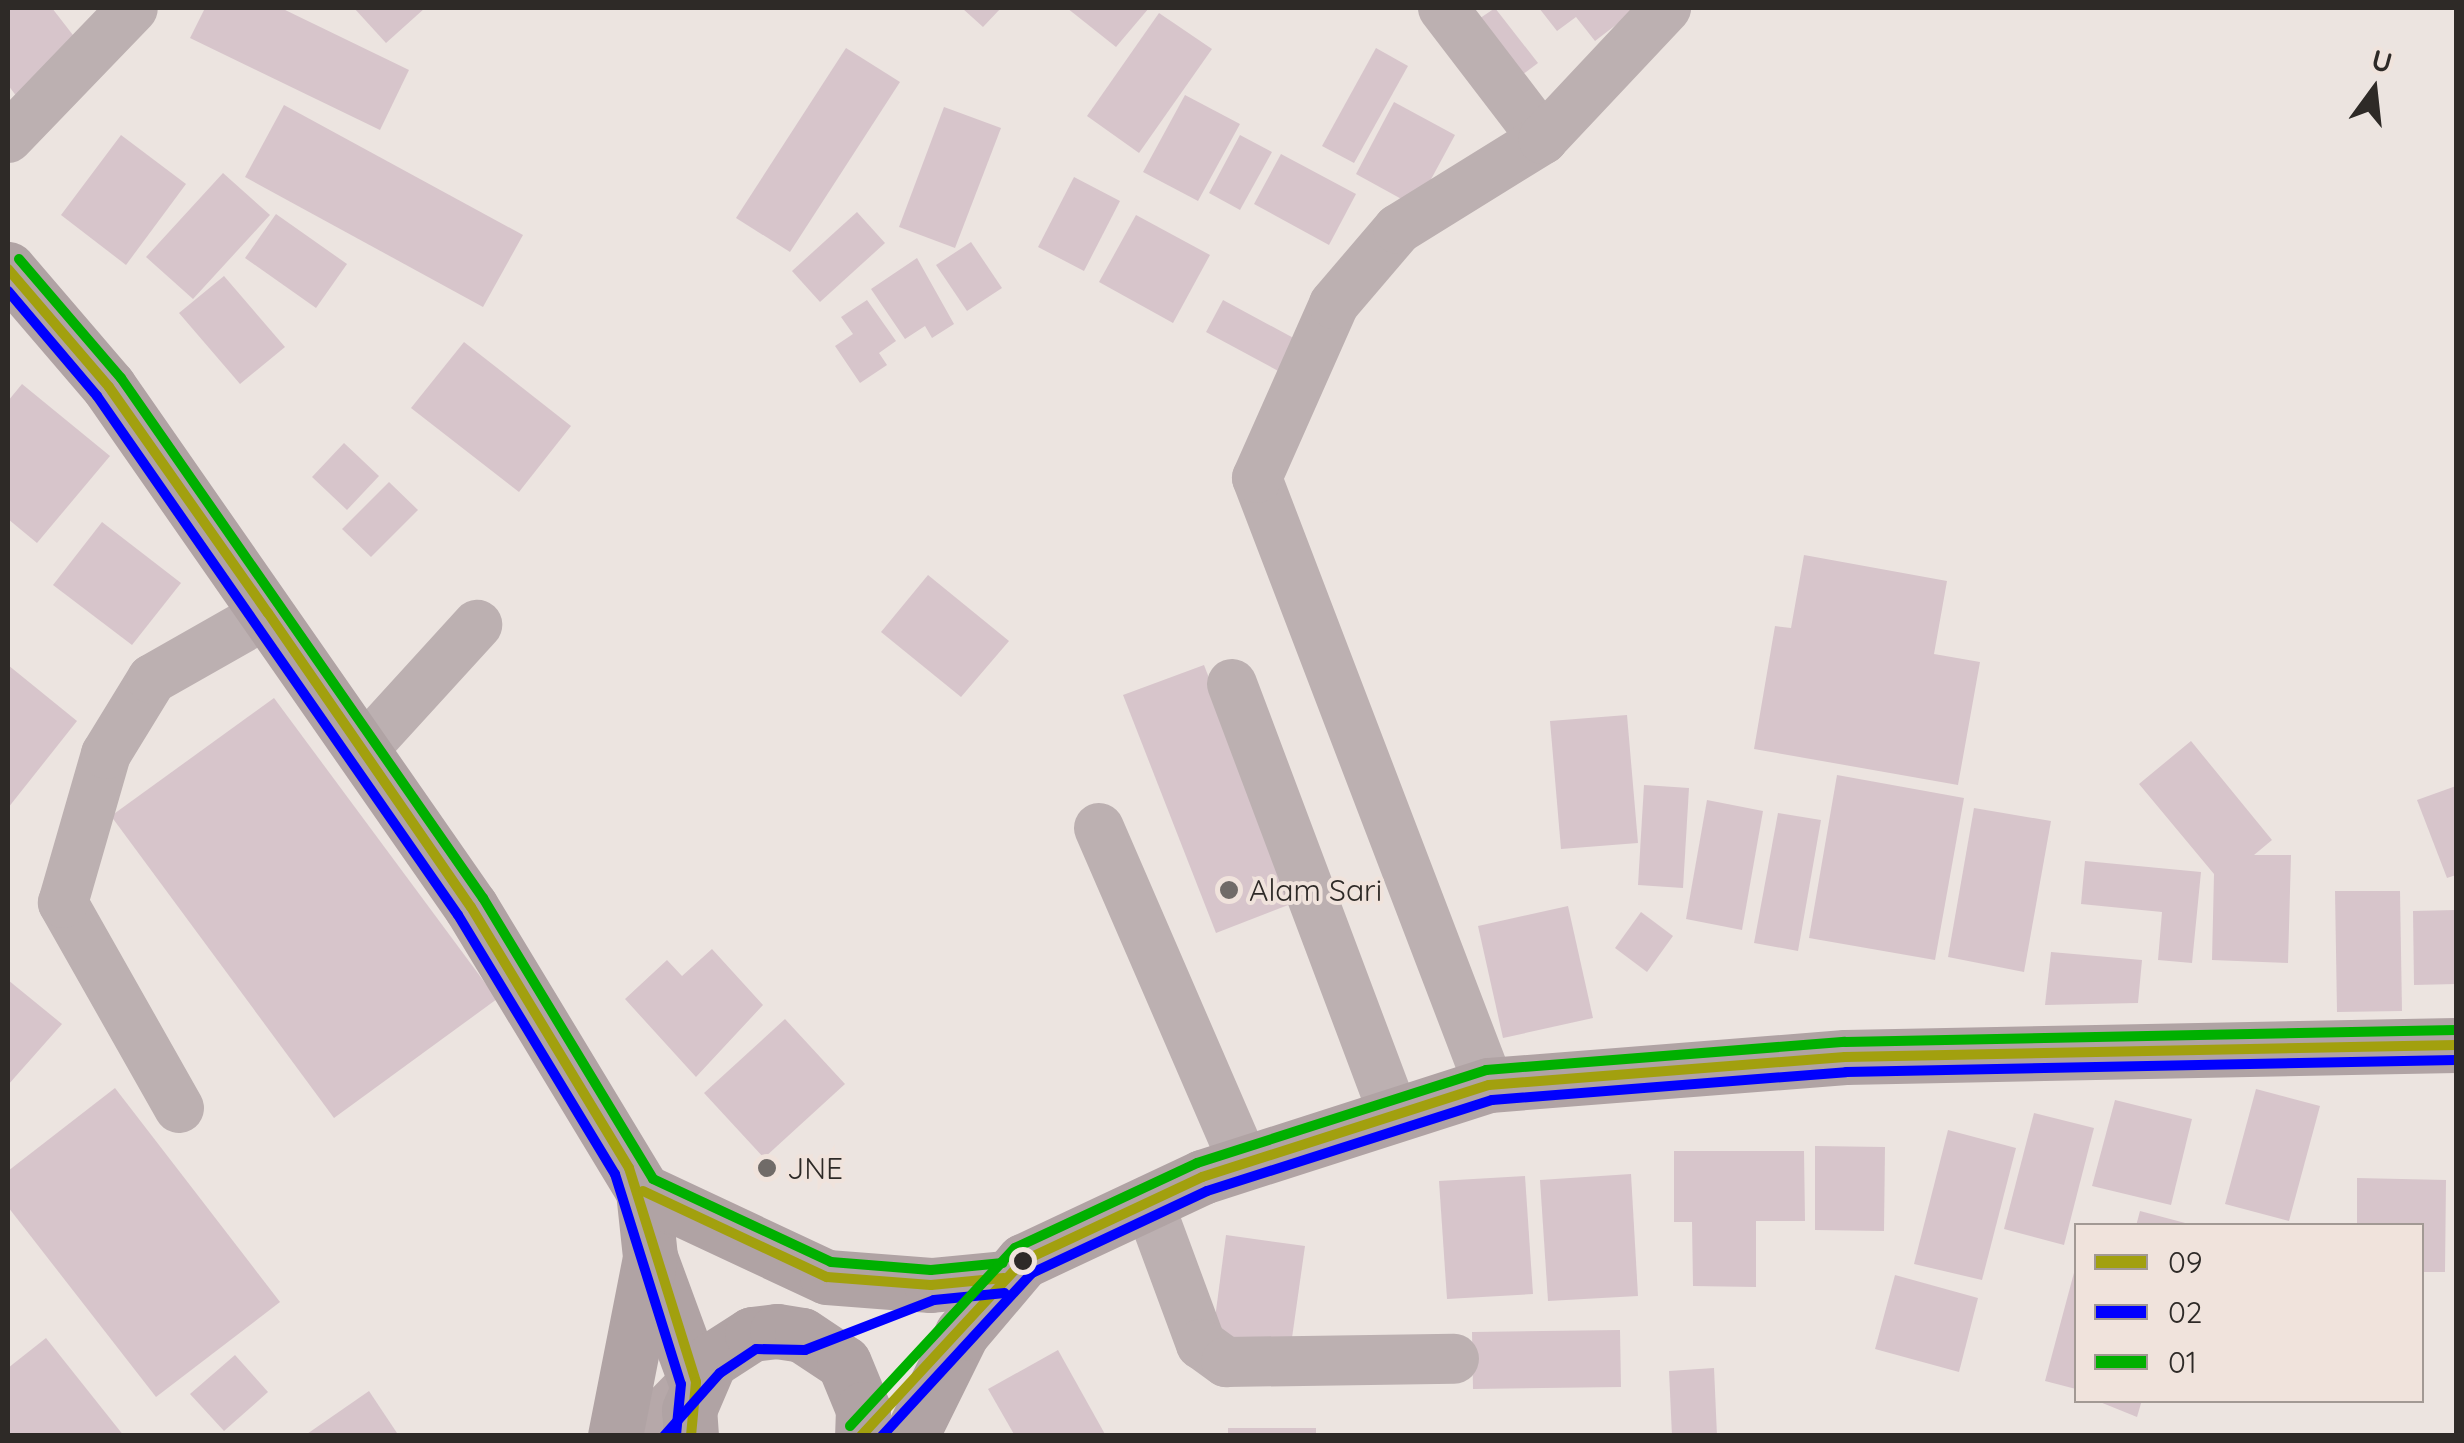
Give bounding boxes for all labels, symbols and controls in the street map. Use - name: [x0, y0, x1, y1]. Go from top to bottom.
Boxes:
- north arrow: [2324, 40, 2424, 140]
- text: U: [2368, 41, 2396, 80]
- place label: Alam Sari: [1249, 872, 1382, 908]
- marker: Alam Sari: [1218, 879, 1240, 901]
- place label: JNE: [787, 1150, 843, 1186]
- marker: JNE: [756, 1157, 778, 1179]
- legend: [2074, 1223, 2424, 1403]
- text: 09: [2168, 1243, 2203, 1281]
- unlabelled marker: [1013, 1251, 1033, 1271]
- text: 02: [2168, 1293, 2202, 1331]
- text: 01: [2168, 1343, 2197, 1381]

